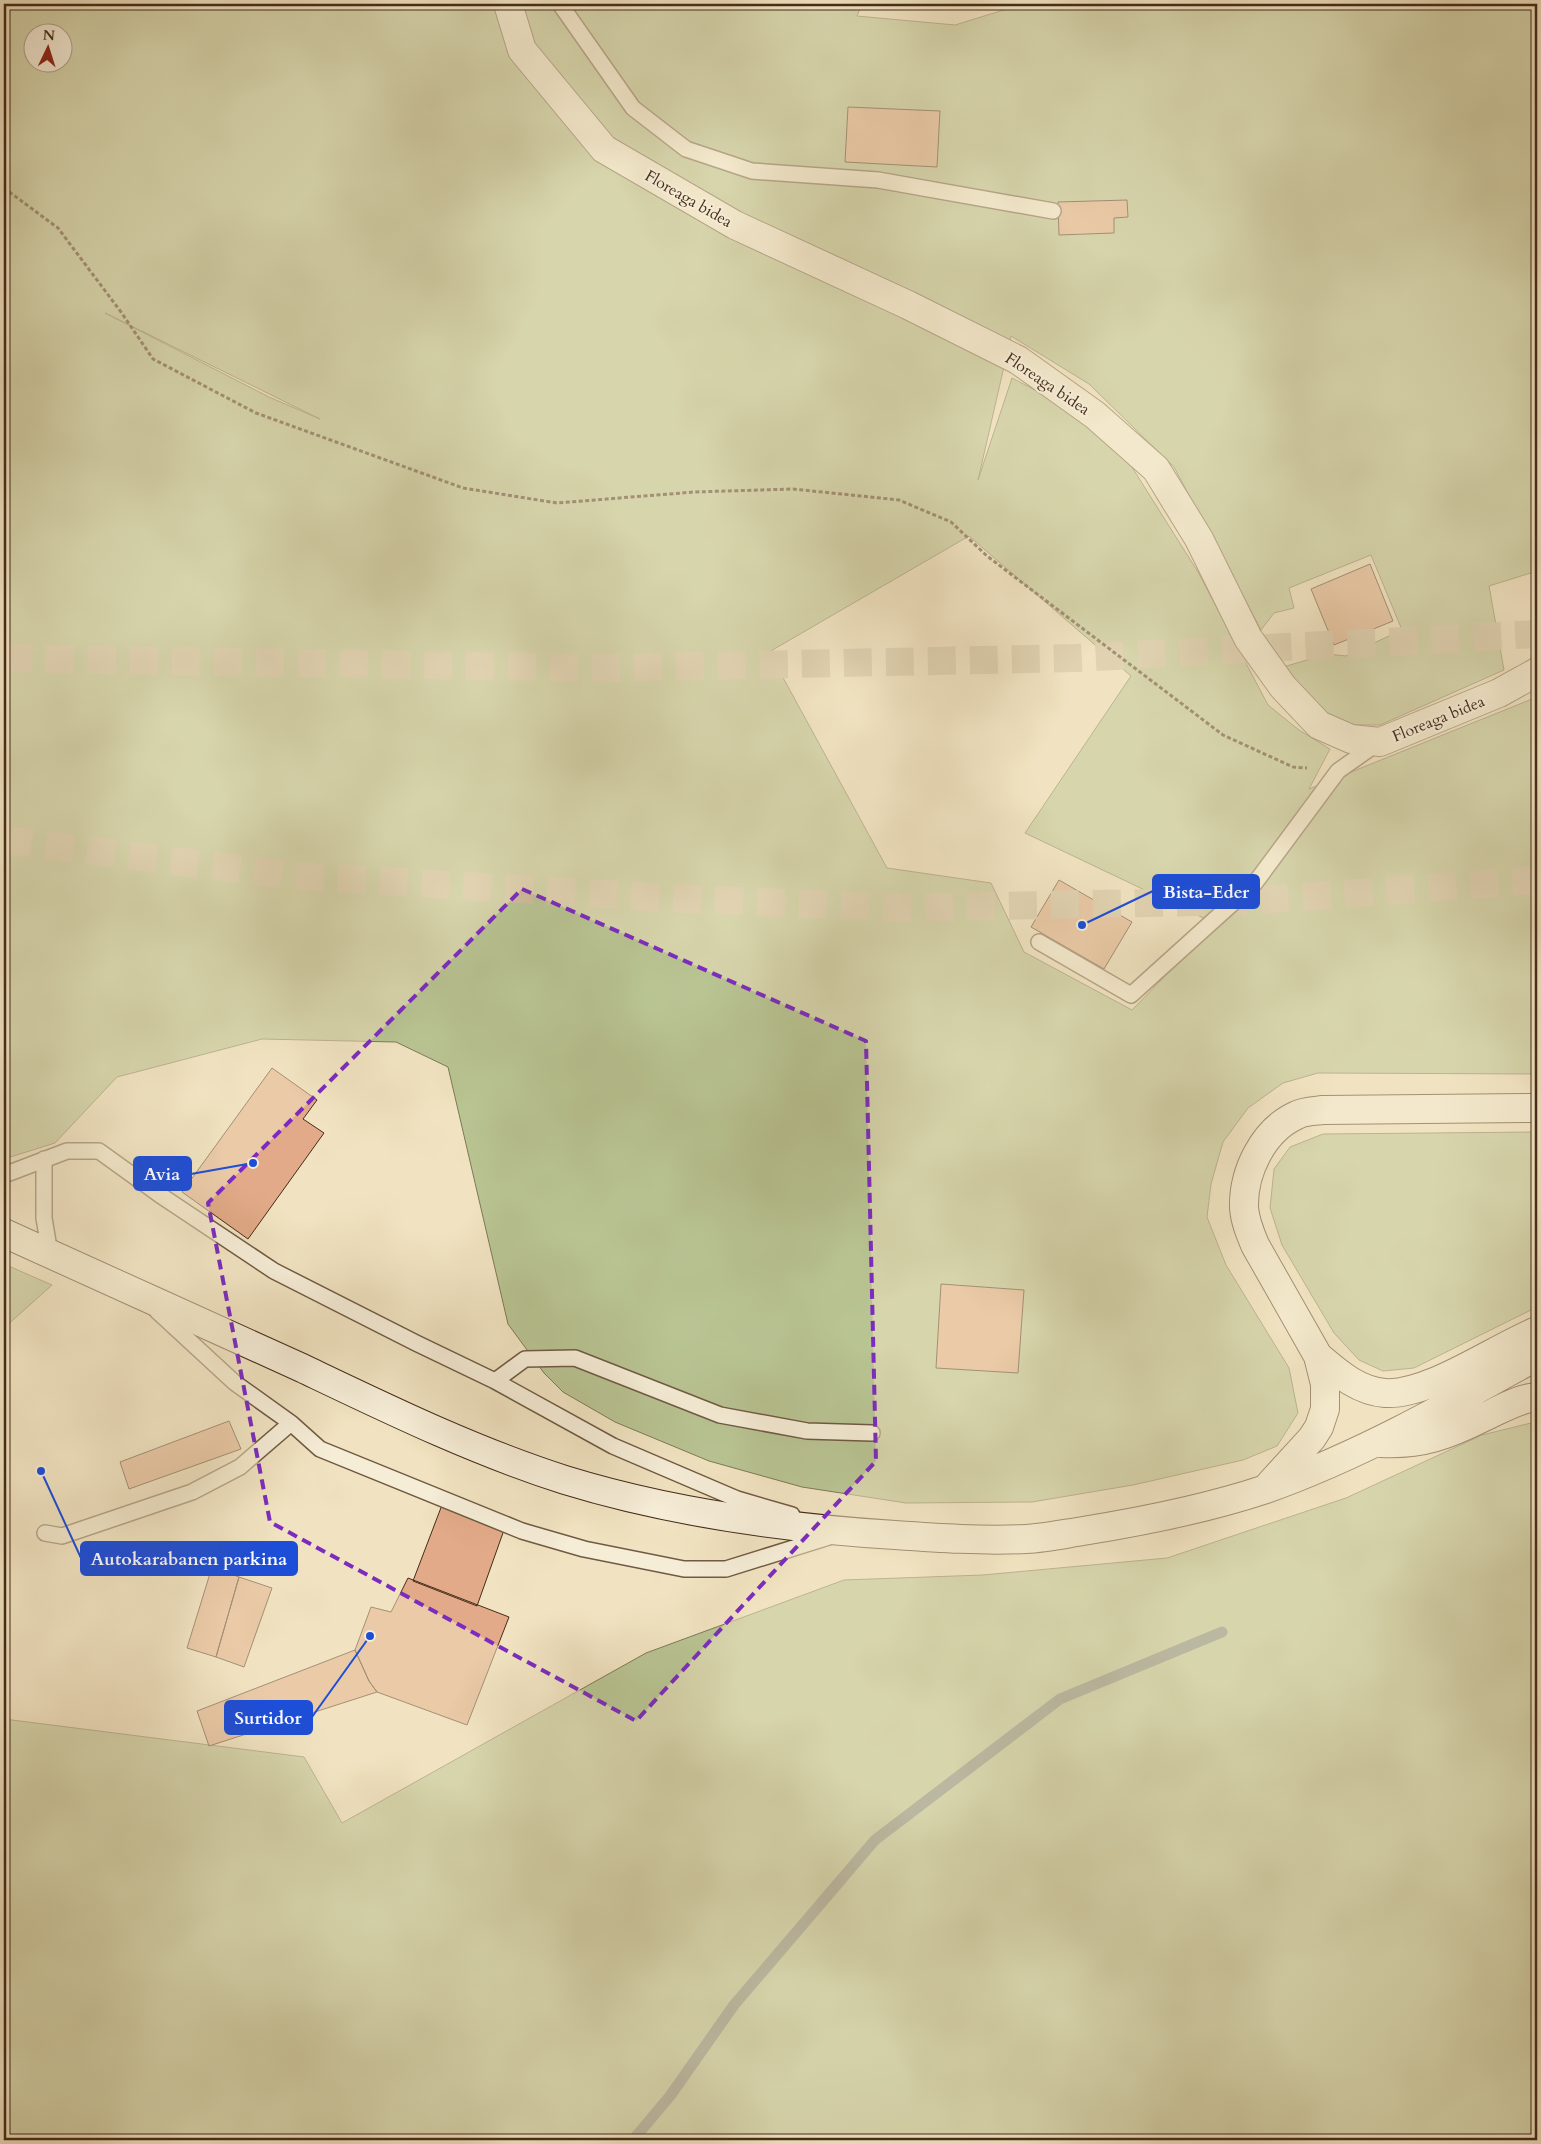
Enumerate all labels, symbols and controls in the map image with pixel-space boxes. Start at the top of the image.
north arrow [22,22,72,72]
text: N [42,26,56,45]
street label: Floreaga bidea [641,165,736,233]
street label: Floreaga bidea [1001,347,1094,420]
street label: Floreaga bidea [1389,690,1488,747]
callout: Bista-Eder [1153,875,1259,908]
text: Bista-Eder [1163,880,1250,905]
callout: Avia [134,1157,191,1190]
text: Avia [144,1162,180,1187]
callout: Autokarabanen parkina [81,1542,297,1575]
text: Autokarabanen parkina [91,1547,287,1572]
callout: Surtidor [225,1701,312,1734]
text: Surtidor [234,1706,302,1731]

